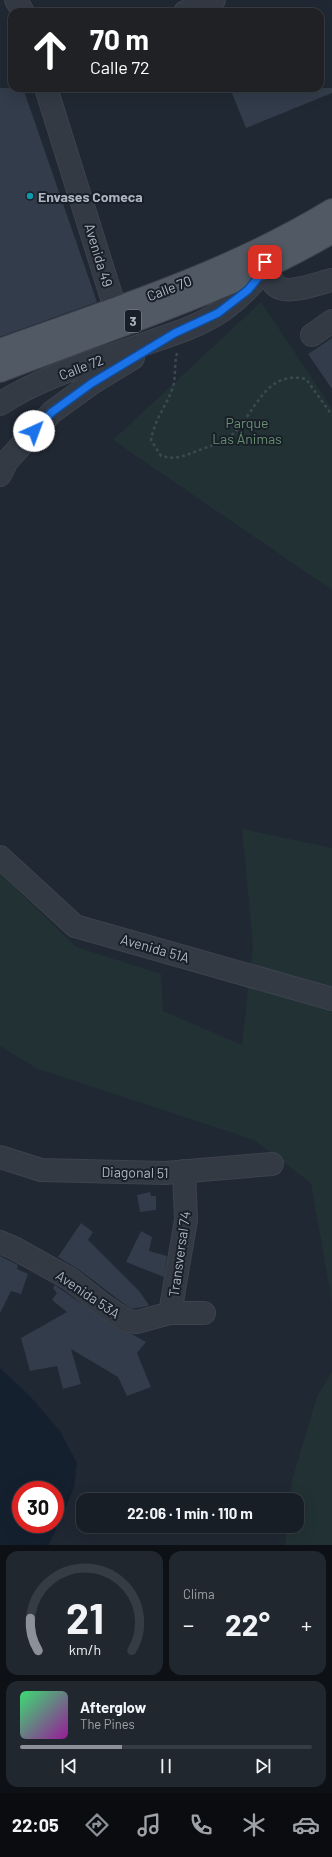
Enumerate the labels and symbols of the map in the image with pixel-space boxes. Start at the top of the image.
place label: Envases Comeca [38,188,143,205]
marker: Envases Comeca [25,191,35,201]
street label: Avenida 49 [81,221,117,289]
pin [248,245,282,279]
street label: Calle 70 [144,272,194,304]
road number: 3 [125,310,141,332]
street label: Calle 72 [56,351,106,383]
position arrow [13,410,55,452]
park label: Parque Las Ánimas [212,414,282,447]
street label: Avenida 51A [119,930,192,966]
street label: Diagonal 51 [101,1163,169,1181]
street label: Transversal 74 [165,1210,193,1298]
street label: Avenida 53A [53,1266,124,1322]
speed limit sign: 30 [12,1481,64,1533]

